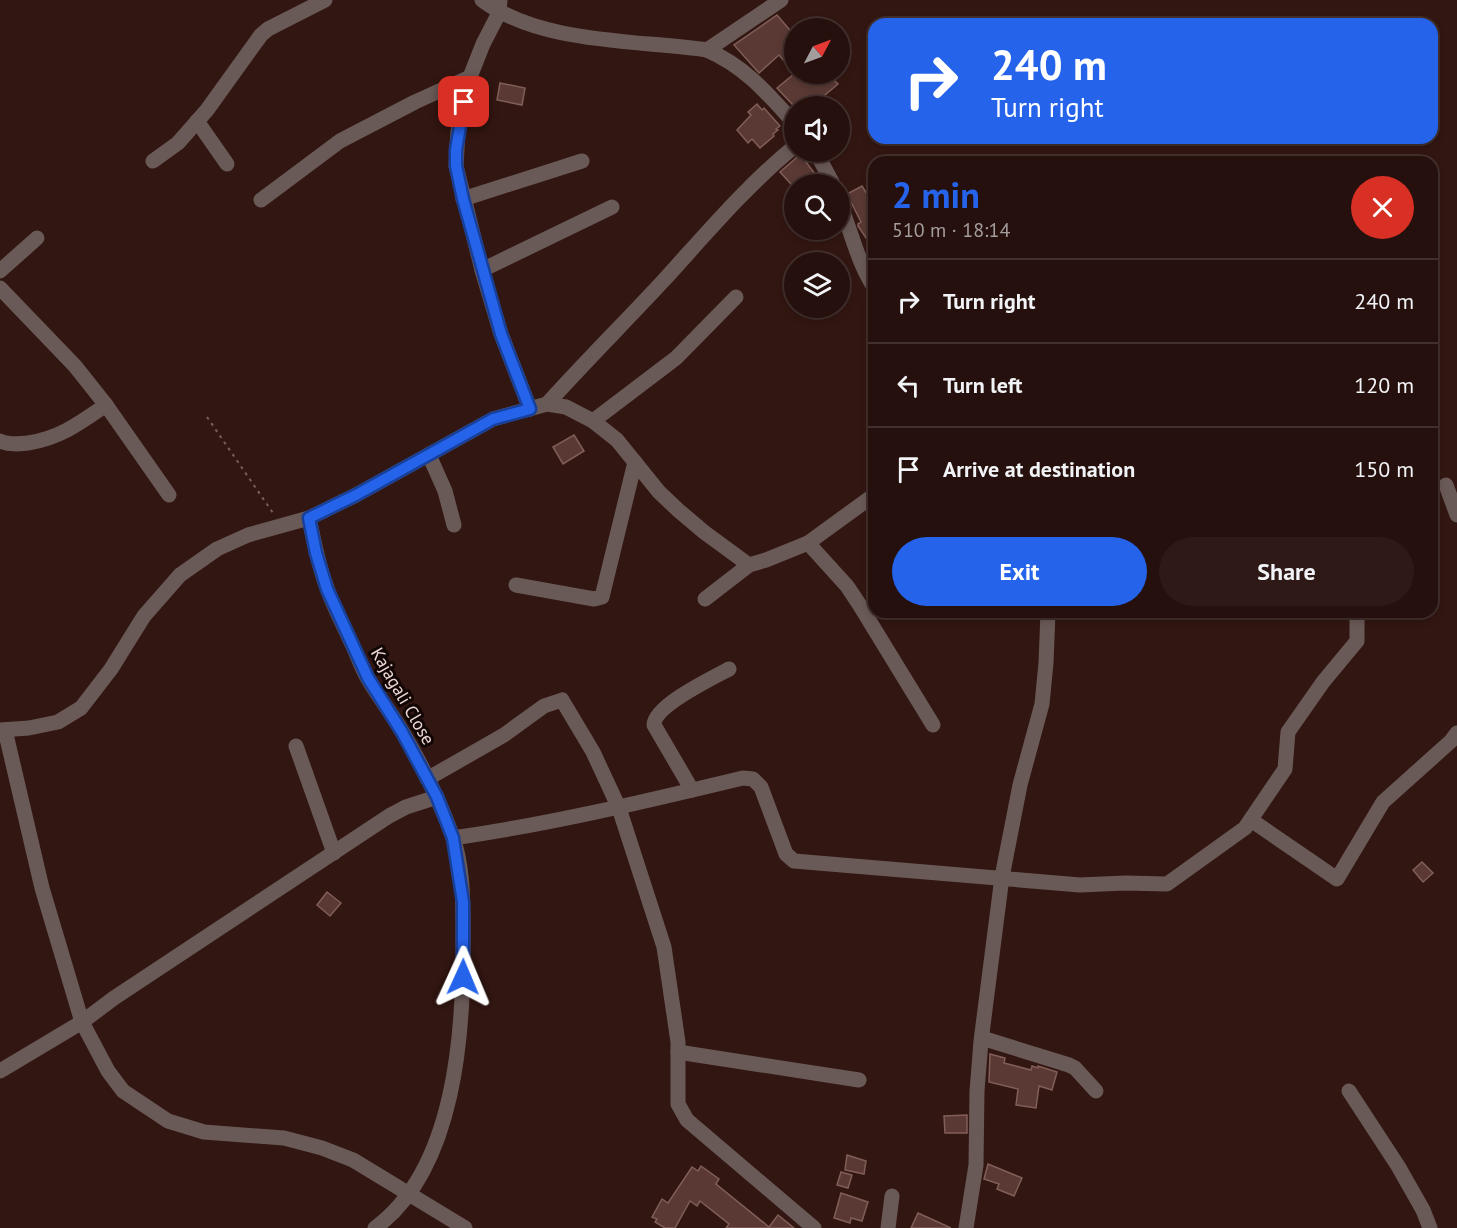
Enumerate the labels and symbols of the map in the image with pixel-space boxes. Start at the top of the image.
north arrow [784,18,850,84]
pin [438,76,489,127]
street label: Kajagali Close [366,643,440,749]
position arrow [431,945,495,1009]

